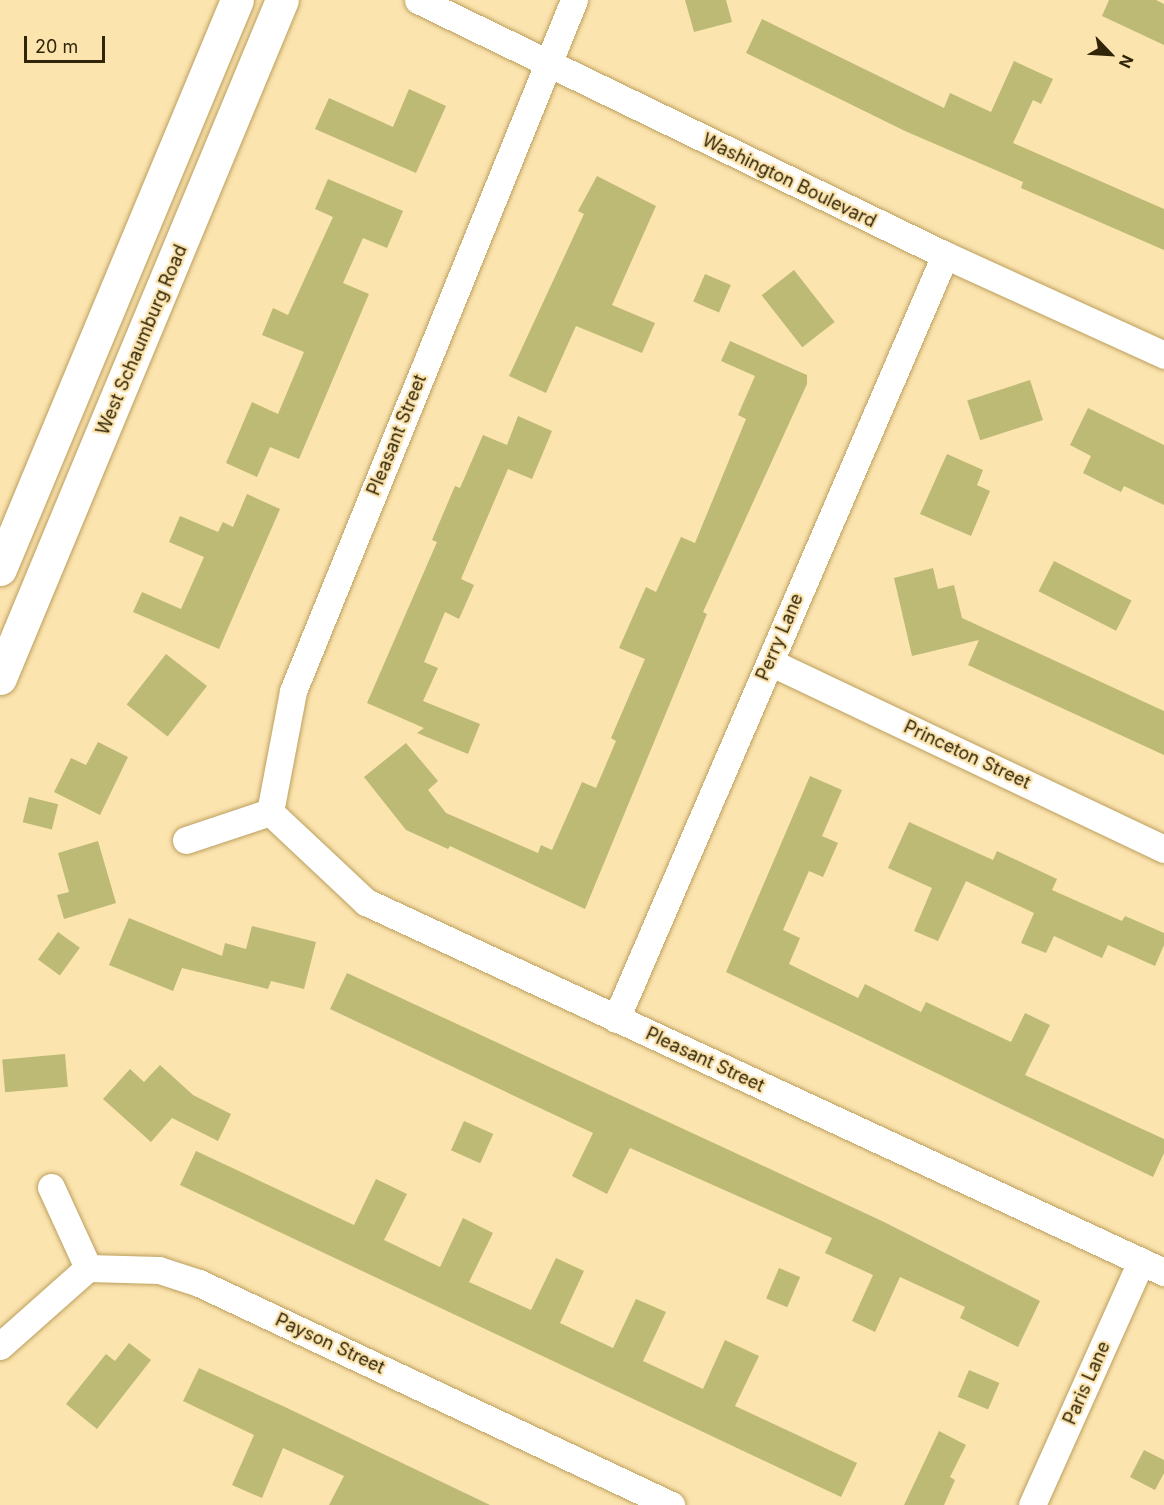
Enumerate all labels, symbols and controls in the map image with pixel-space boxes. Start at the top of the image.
scale bar [27,24,108,62]
north arrow [1080,24,1140,84]
text: 20 m [35,36,78,57]
text: N [1115,52,1138,71]
street label: Washington Boulevard [699,130,879,232]
street label: West Schaumburg Road [92,242,192,438]
street label: Pleasant Street [363,371,431,499]
street label: Perry Lane [752,590,808,684]
street label: Princeton Street [900,716,1034,794]
street label: Pleasant Street [642,1023,768,1097]
street label: Payson Street [272,1309,388,1379]
street label: Paris Lane [1059,1338,1115,1428]

